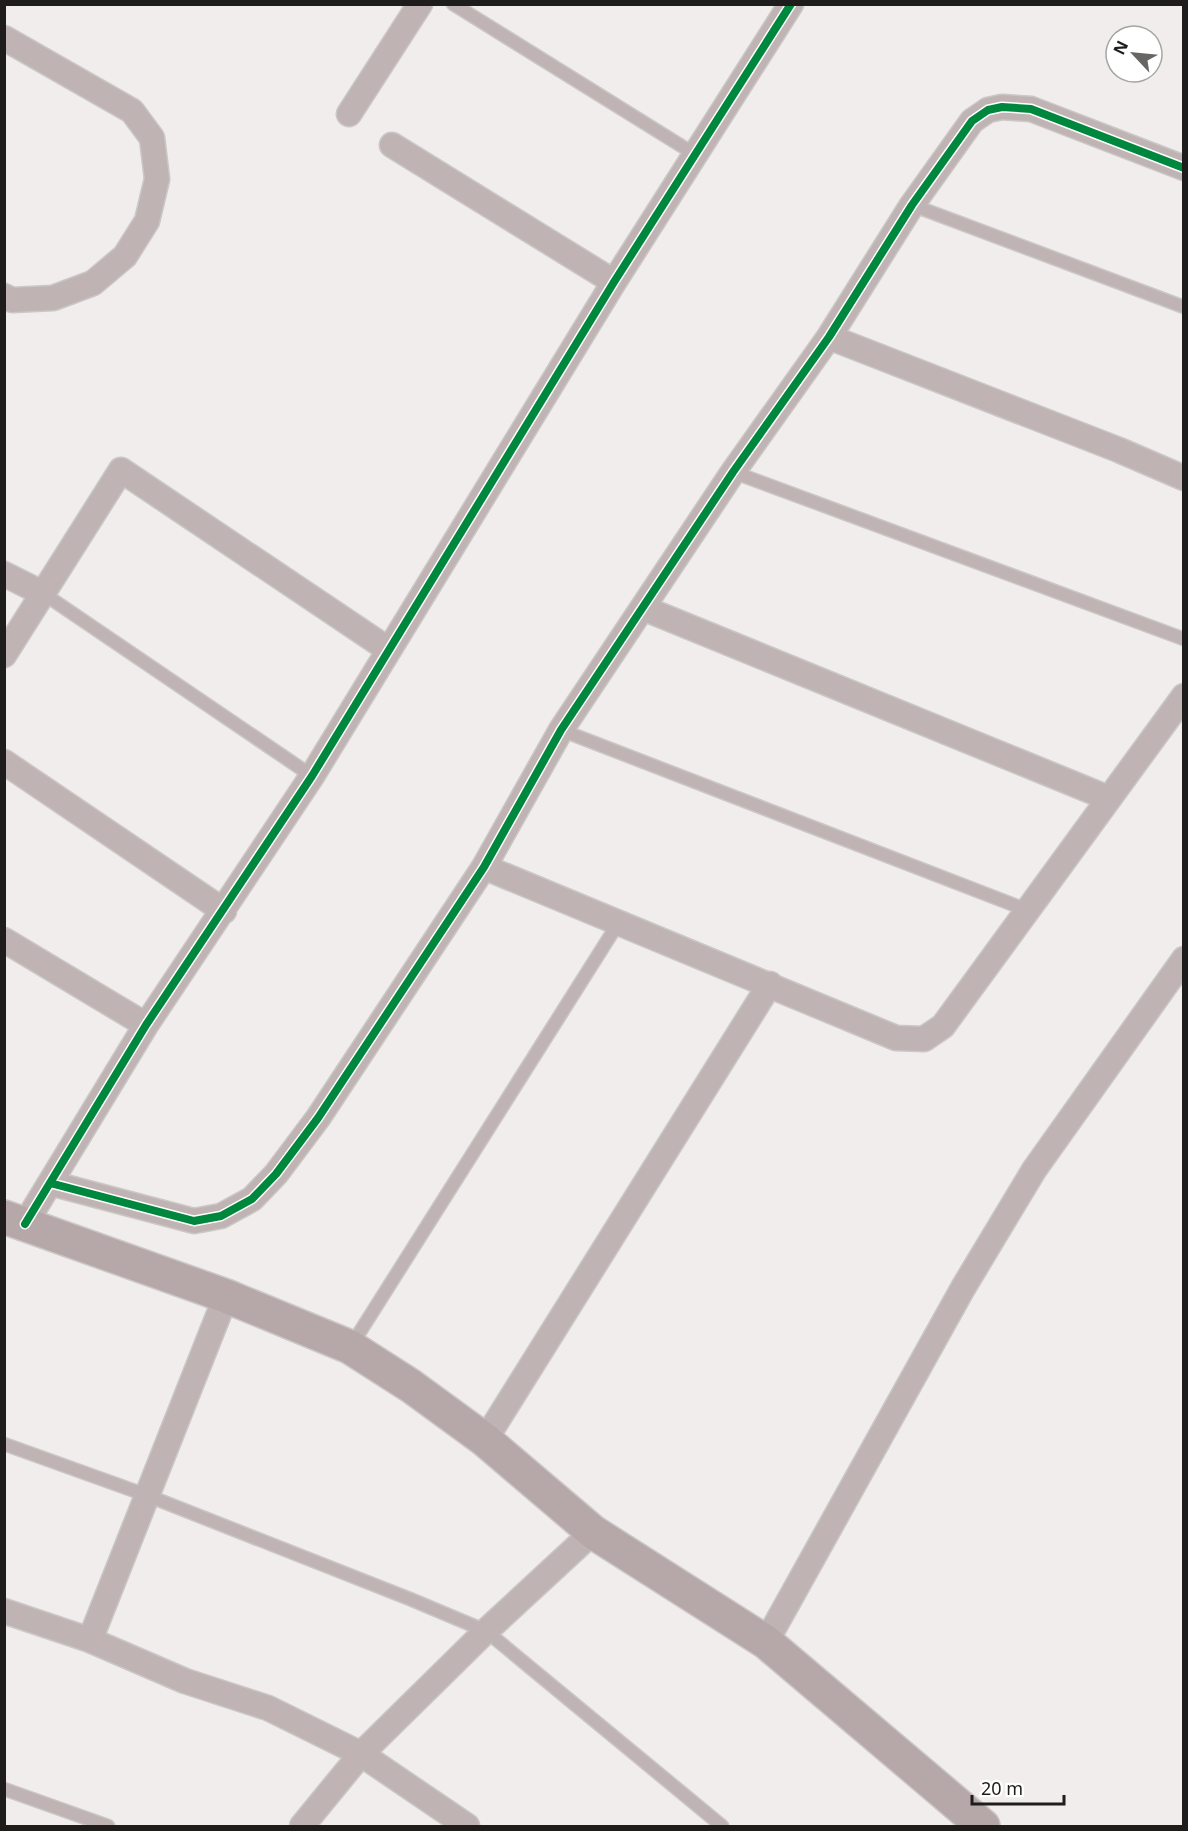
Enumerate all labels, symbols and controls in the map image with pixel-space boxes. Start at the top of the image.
north arrow [1104,24,1164,84]
text: N [1108,37,1133,58]
scale bar [972,1768,1064,1806]
text: 20 m [981,1776,1023,1800]

